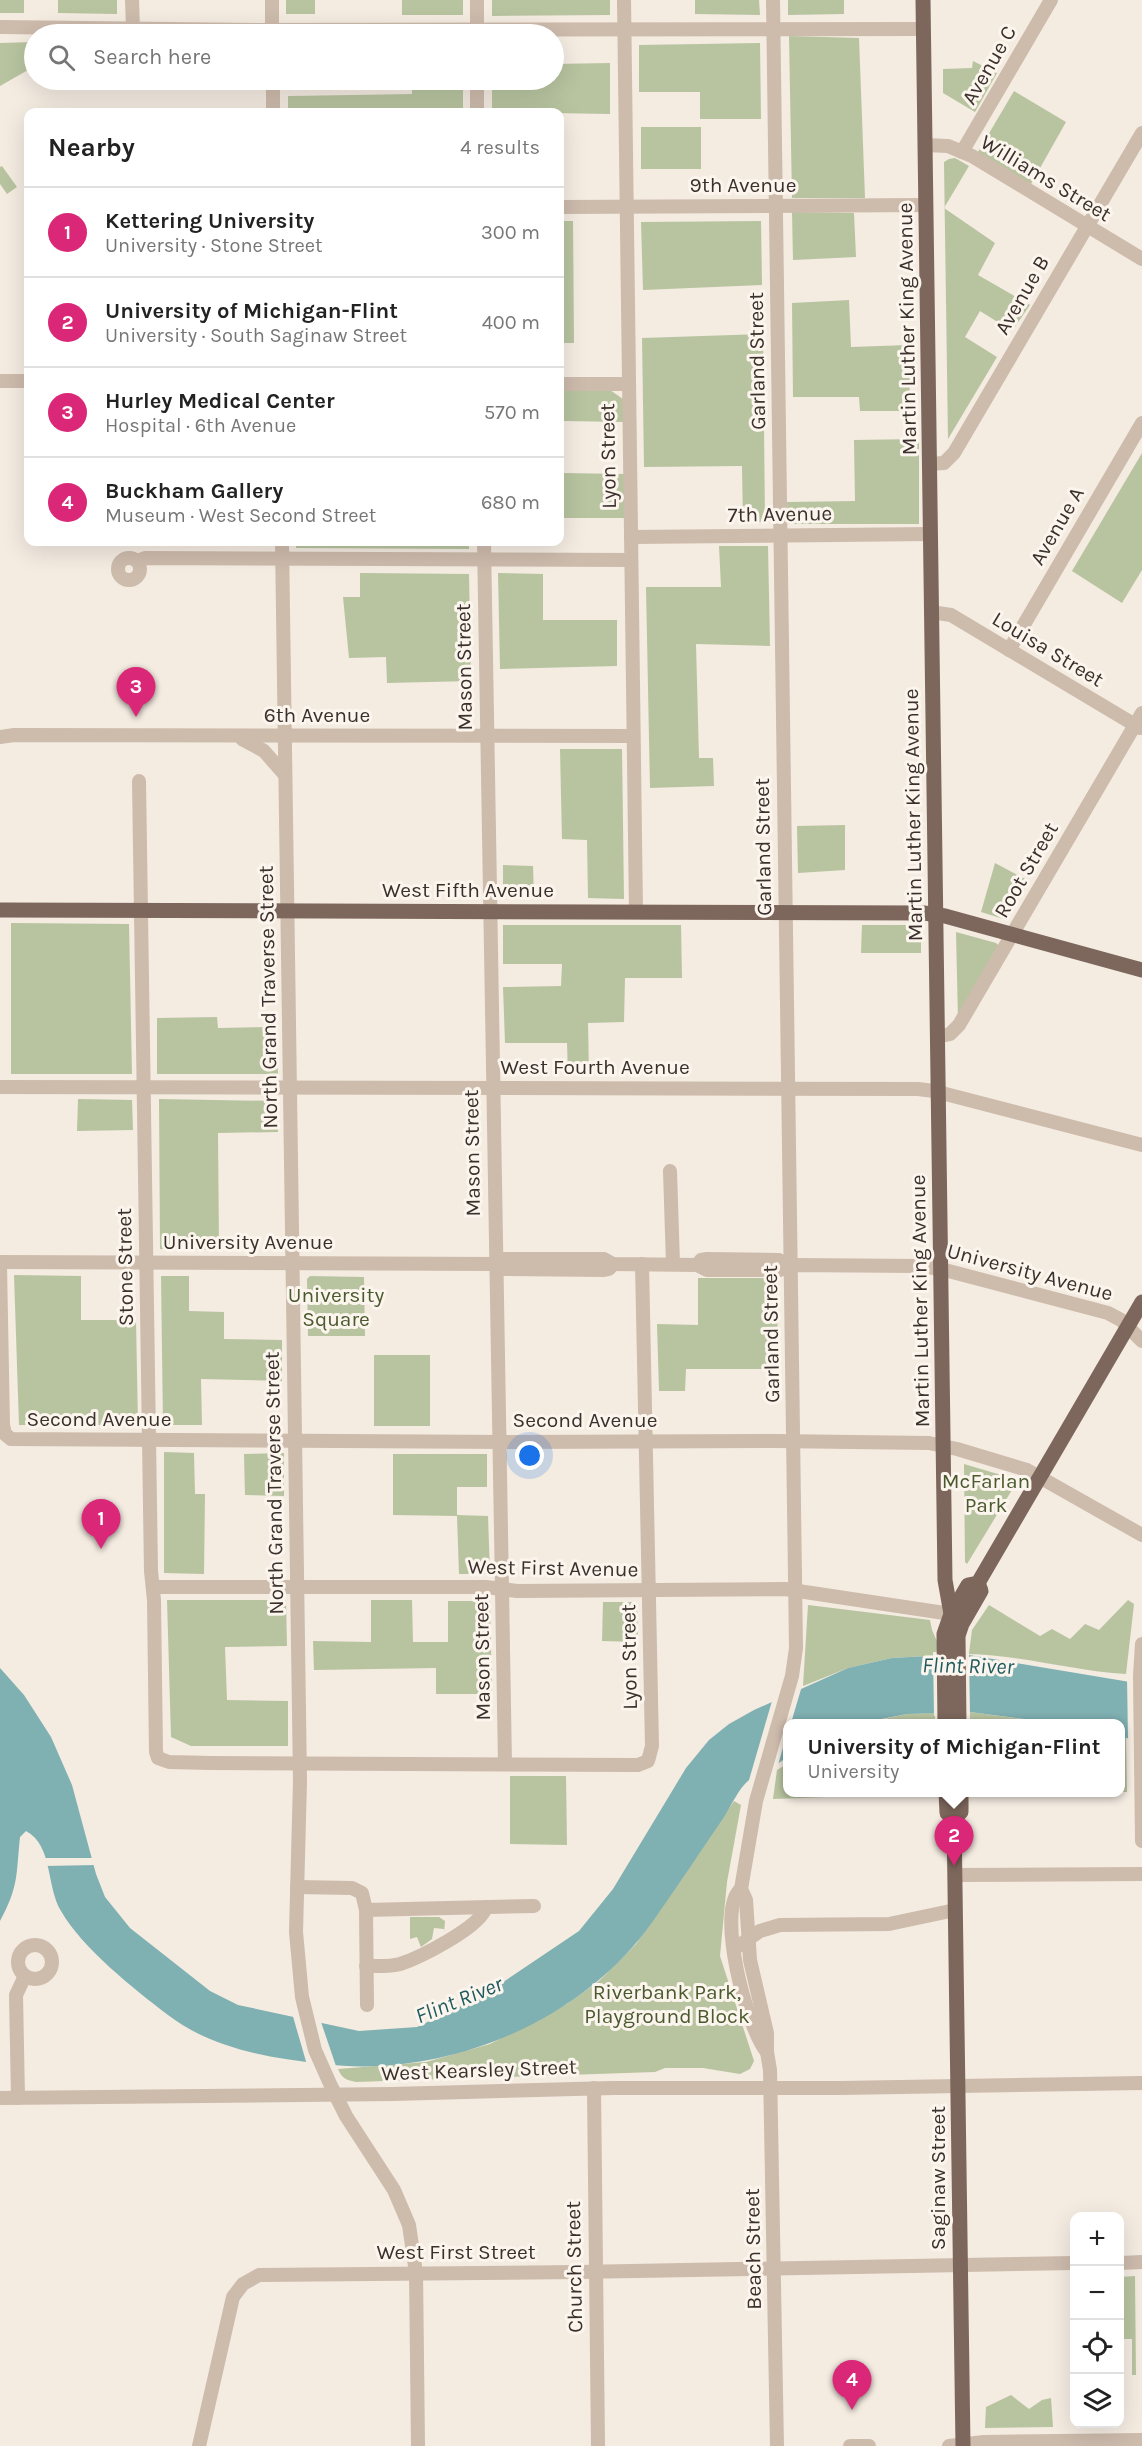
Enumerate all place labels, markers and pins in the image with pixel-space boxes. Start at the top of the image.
pin: 3 [116,668,156,717]
pin: 1 [82,1500,120,1549]
pin: 2 [934,1816,974,1866]
pin: 4 [832,2360,872,2410]

